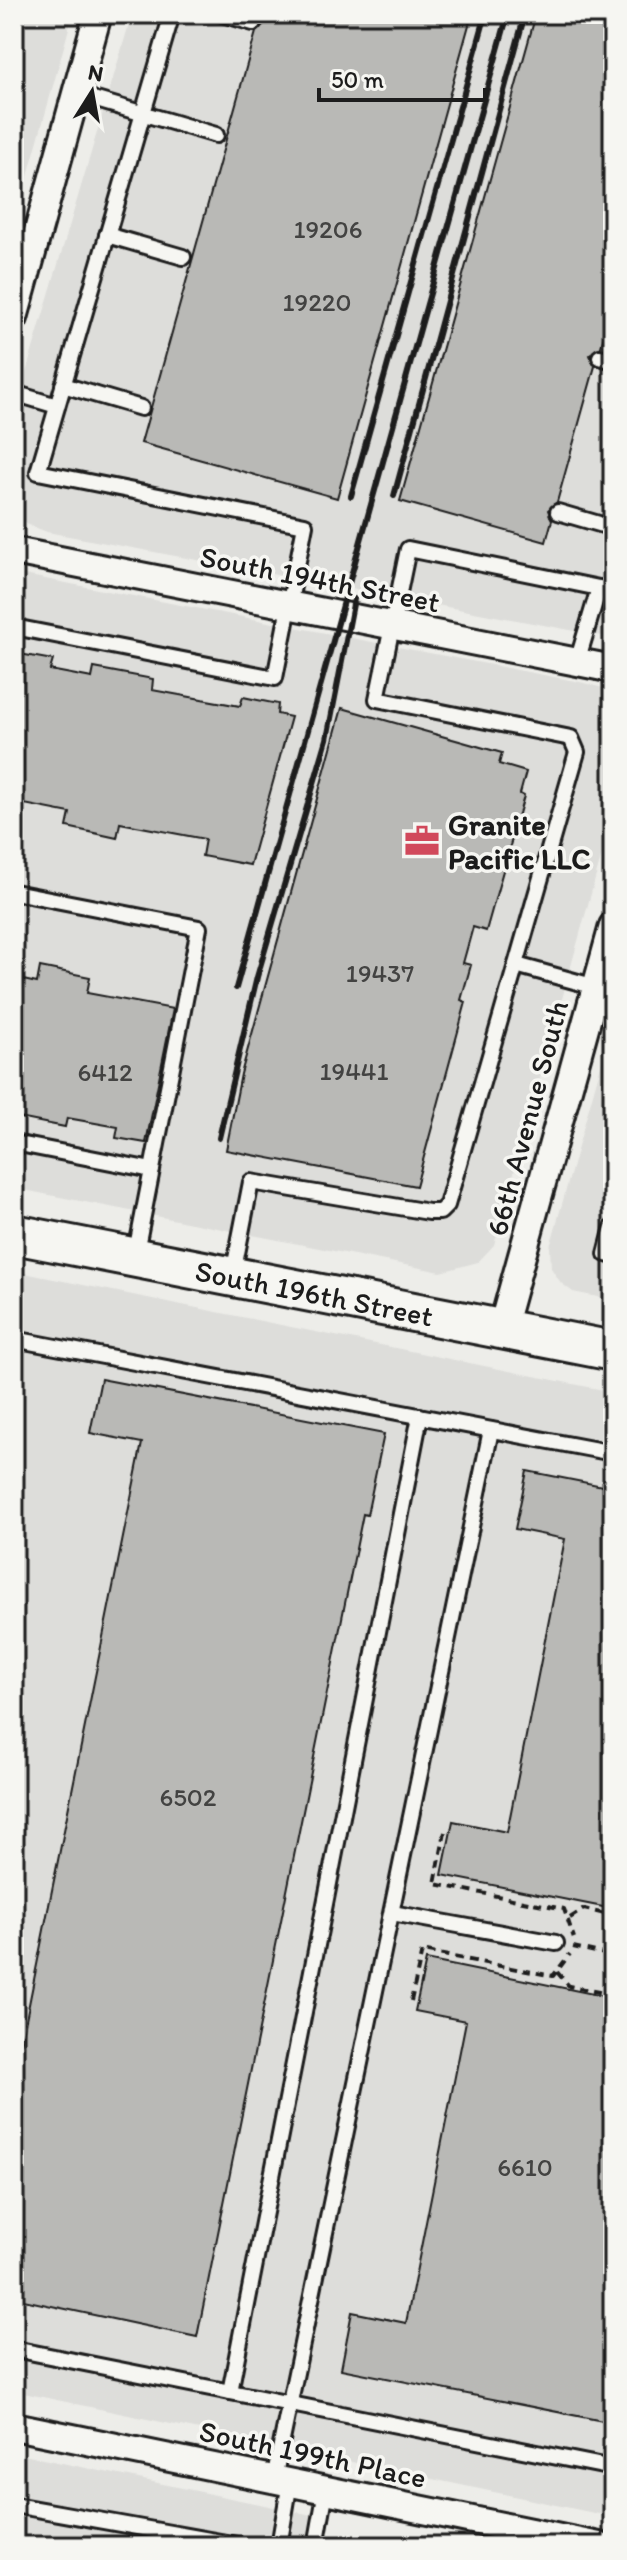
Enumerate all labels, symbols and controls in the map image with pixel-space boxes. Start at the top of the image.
north arrow [52,52,132,132]
scale bar [319,52,485,102]
text: N [86,58,106,88]
text: 50 m [331,65,384,94]
house number: 19206 [293,213,363,245]
house number: 19220 [282,286,352,318]
street label: South 194th Street [197,538,443,620]
place label: Granite Pacific LLC [448,806,591,877]
office icon: Granite Pacific LLC [403,822,441,860]
house number: 19437 [346,957,414,989]
street label: 66th Avenue South [478,996,576,1240]
house number: 19441 [320,1055,388,1087]
house number: 6412 [77,1056,133,1088]
street label: South 196th Street [192,1251,436,1334]
house number: 6502 [159,1781,217,1813]
house number: 6610 [497,2151,553,2183]
street label: South 199th Place [196,2412,430,2496]

